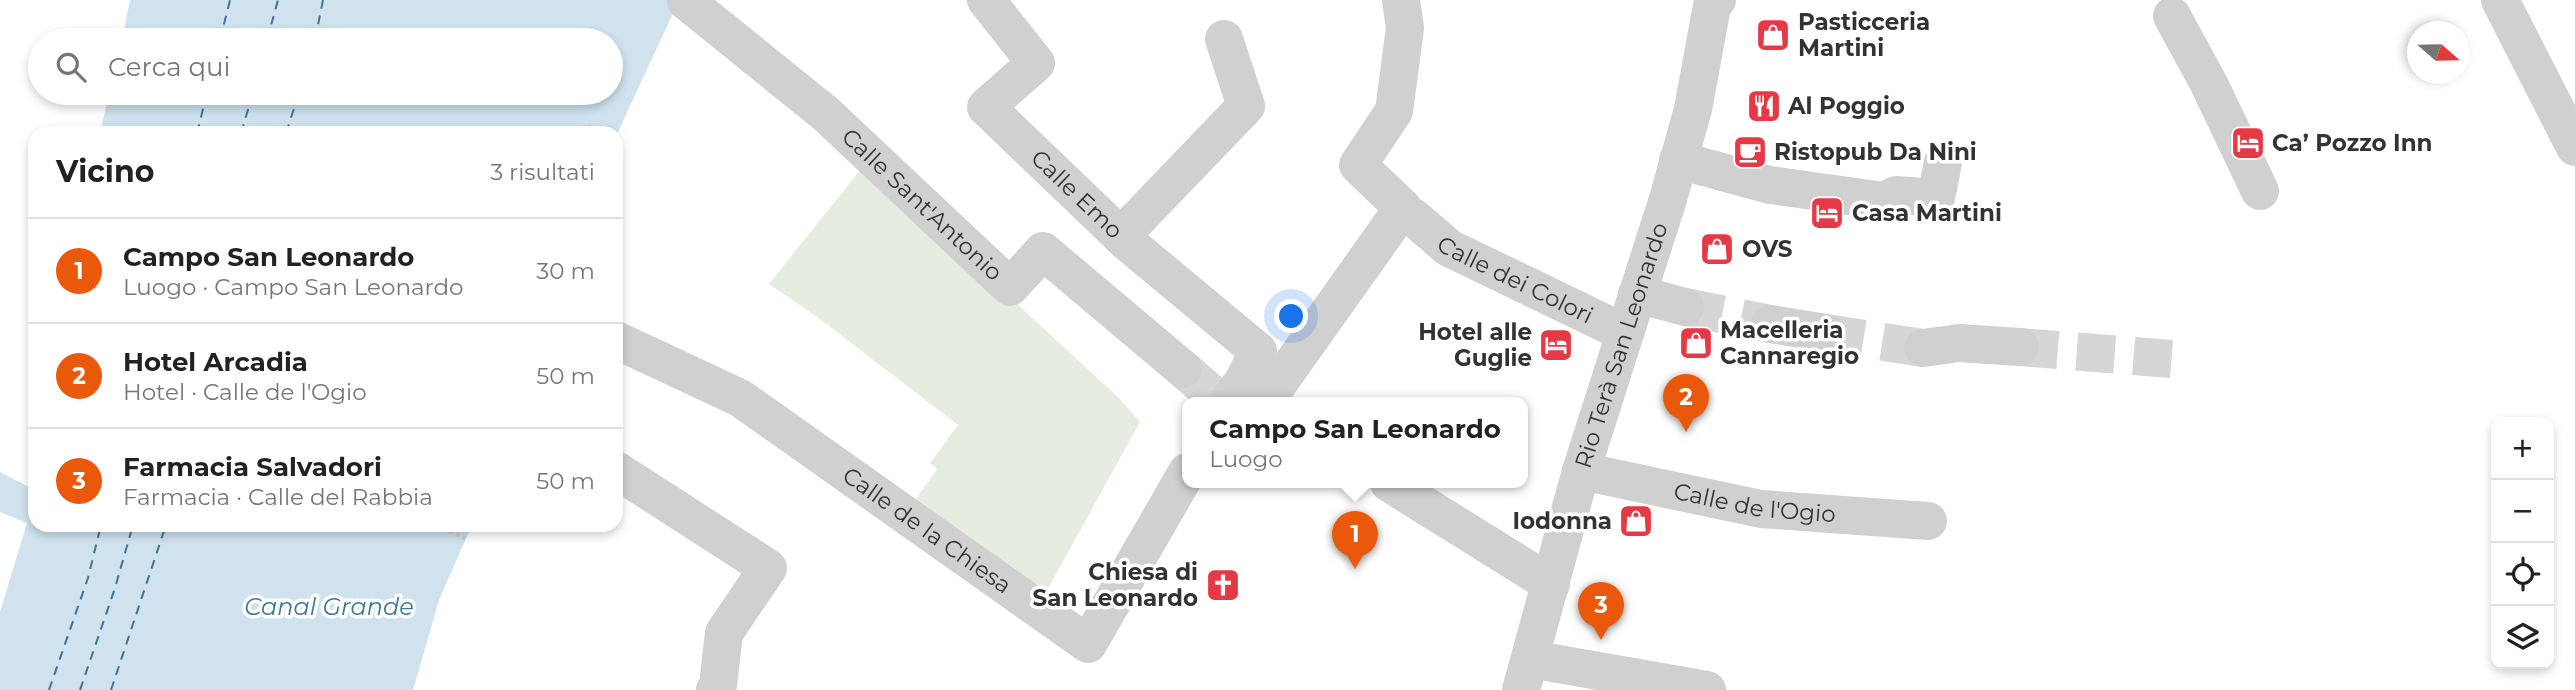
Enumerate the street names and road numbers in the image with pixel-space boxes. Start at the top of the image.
street label: Calle Sant'Antonio [836,122,1008,287]
street label: Calle Emo [1025,144,1129,244]
street label: Rio Terà San Leonardo [1569,219,1674,472]
street label: Calle dei Colori [1431,230,1598,329]
street label: Calle de la Chiesa [837,461,1017,599]
street label: Calle de l'Ogio [1671,477,1837,528]

